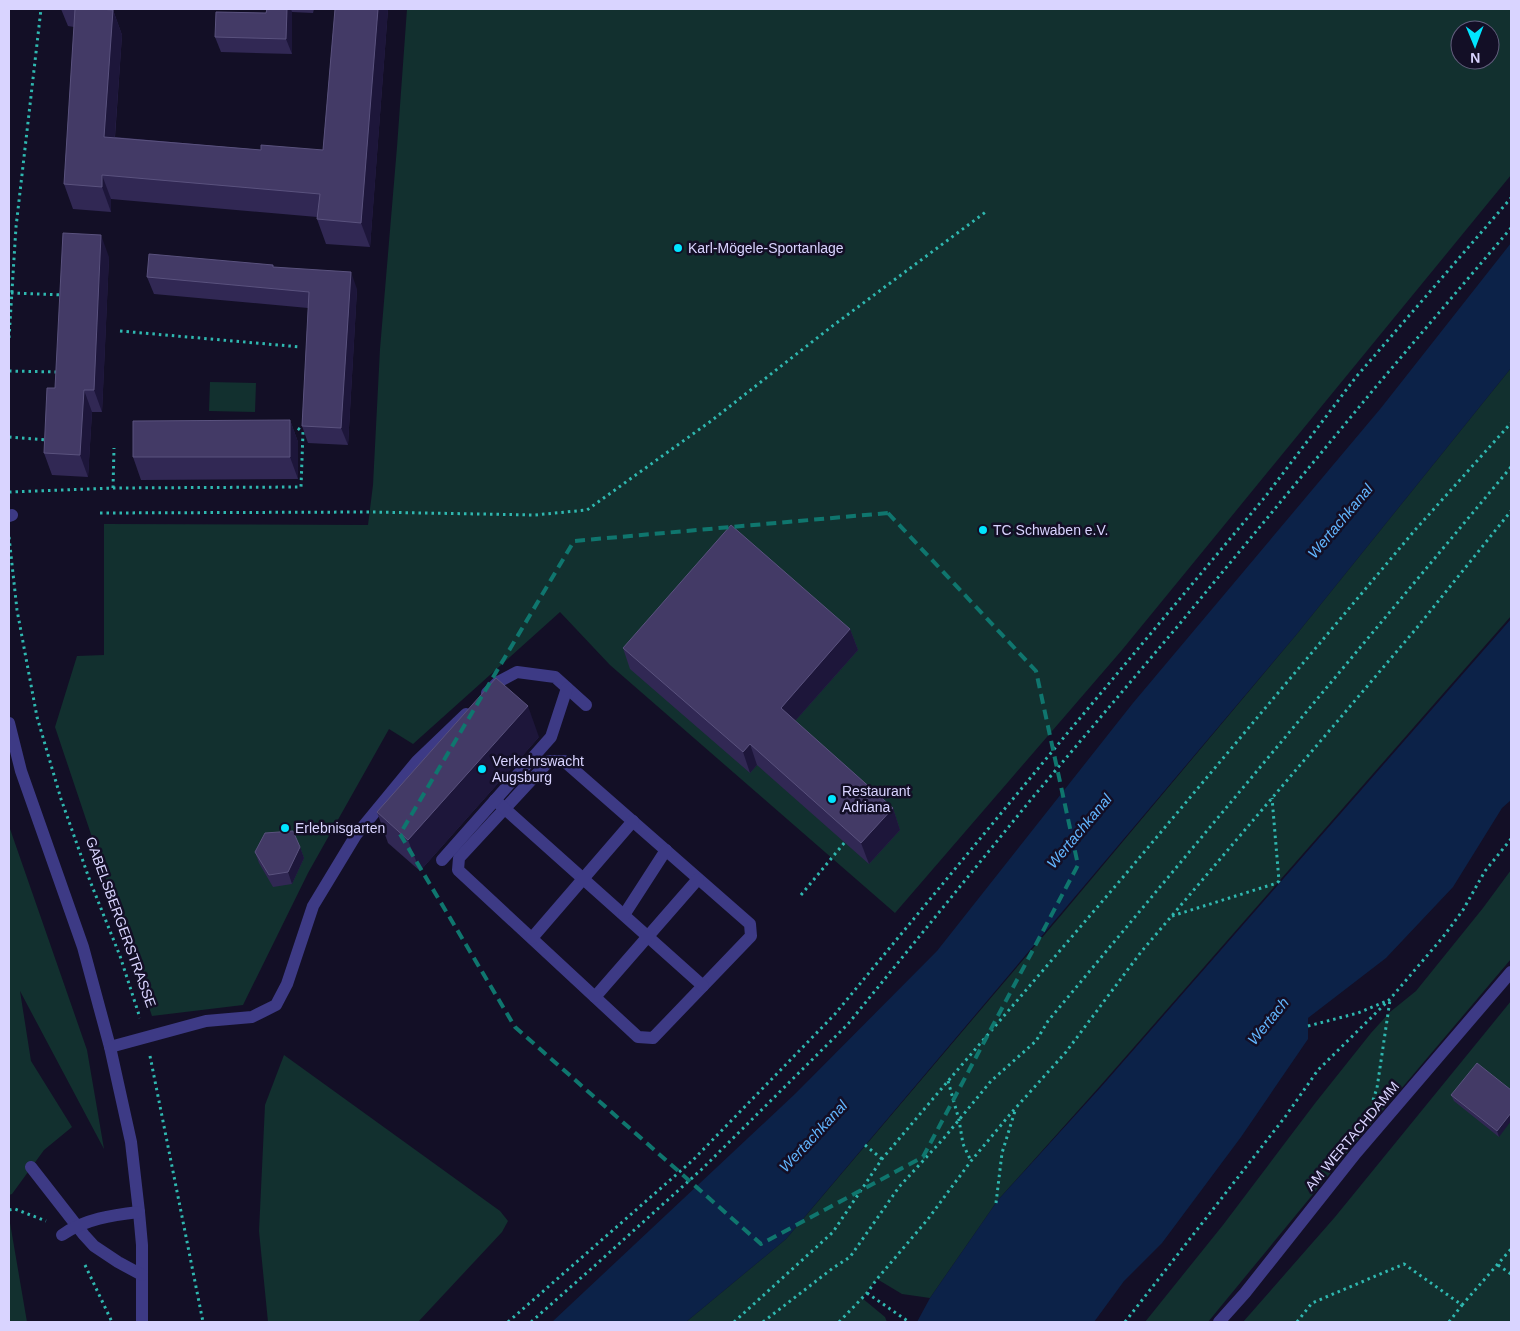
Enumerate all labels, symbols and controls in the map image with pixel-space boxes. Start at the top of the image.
north arrow [1450,20,1500,70]
text: N [1470,50,1480,66]
place label: Karl-Mögele-Sportanlage [688,240,844,256]
marker: Karl-Mögele-Sportanlage [672,242,684,254]
water label: Wertachkanal [1304,480,1376,561]
place label: TC Schwaben e.V. [993,522,1108,538]
marker: TC Schwaben e.V. [977,524,989,536]
place label: Verkehrswacht Augsburg [492,753,584,785]
marker: Verkehrswacht Augsburg [476,763,488,775]
place label: Restaurant Adriana [842,783,911,815]
water label: Wertachkanal [1043,790,1115,871]
marker: Restaurant Adriana [826,793,838,805]
place label: Erlebnisgarten [295,820,385,836]
marker: Erlebnisgarten [279,822,291,834]
street label: GABELSBERGERSTRASSE [83,834,159,1010]
water label: Wertach [1244,994,1292,1048]
street label: AM WERTACHDAMM [1302,1078,1402,1194]
water label: Wertachkanal [776,1096,851,1175]

